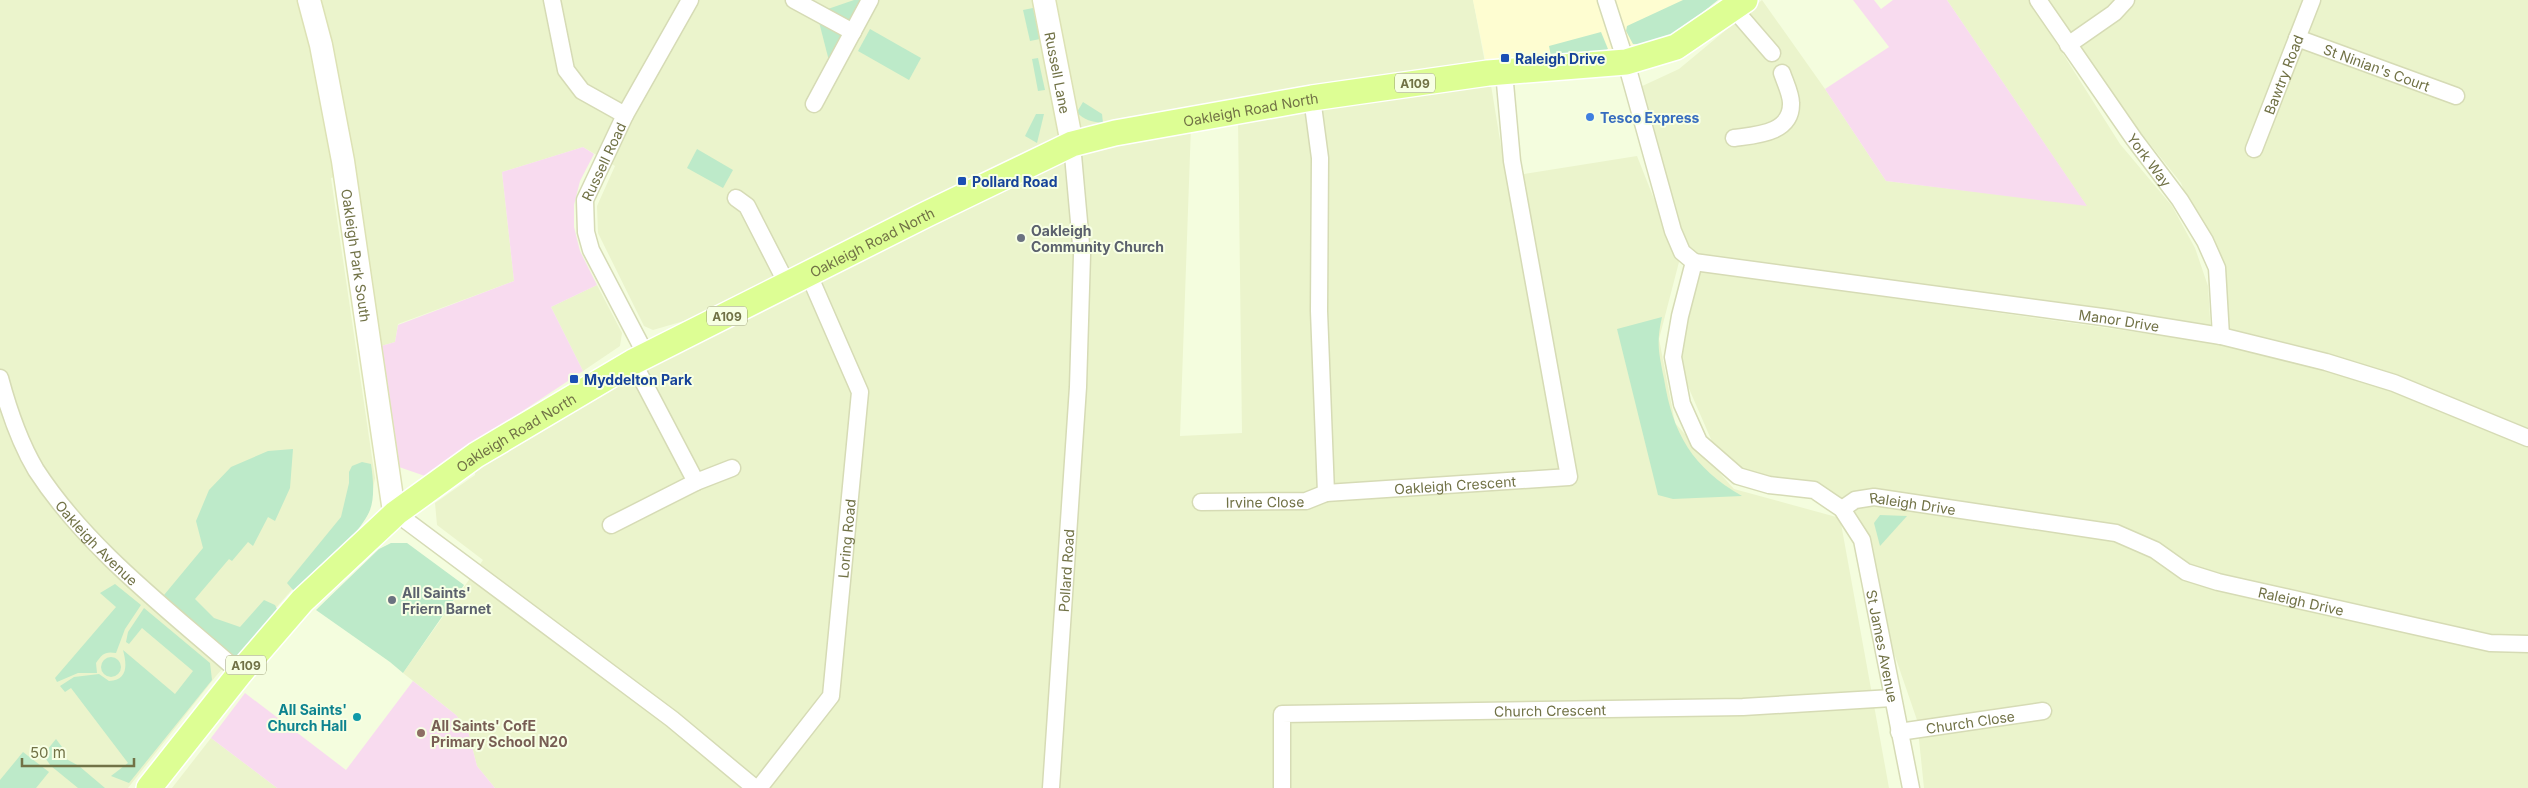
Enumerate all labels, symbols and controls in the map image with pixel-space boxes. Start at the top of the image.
street label: Russell Lane [1042,30,1074,115]
street label: Bawtry Road [2260,32,2306,117]
street label: St Ninian's Court [2321,40,2433,94]
place label: Raleigh Drive [1515,50,1605,67]
marker: Raleigh Drive [1499,52,1511,64]
road number: A109 [1395,74,1435,92]
street label: Oakleigh Road North [1182,89,1319,129]
place label: Tesco Express [1600,109,1700,126]
marker: Tesco Express [1584,111,1596,123]
street label: Russell Road [577,119,629,203]
street label: York Way [2124,130,2175,190]
place label: Pollard Road [972,173,1057,190]
marker: Pollard Road [956,175,968,187]
street label: Oakleigh Park South [339,188,375,323]
street label: Oakleigh Road North [807,203,937,280]
place label: Oakleigh Community Church [1031,222,1164,255]
marker: Oakleigh Community Church [1015,232,1027,244]
street label: Manor Drive [2078,305,2161,334]
road number: A109 [707,306,747,326]
place label: Myddelton Park [584,371,693,388]
marker: Myddelton Park [568,373,580,385]
street label: Oakleigh Road North [453,389,579,475]
street label: Oakleigh Crescent [1394,472,1517,497]
street label: Raleigh Drive [1868,488,1957,518]
street label: Irvine Close [1226,493,1304,510]
street label: Oakleigh Avenue [52,497,141,589]
street label: Loring Road [834,498,858,579]
street label: Pollard Road [1054,528,1077,613]
street label: Raleigh Drive [2257,583,2346,618]
place label: All Saints' Friern Barnet [402,584,491,617]
street label: St James Avenue [1864,588,1902,704]
marker: All Saints' Friern Barnet [386,594,398,606]
road number: A109 [226,656,266,674]
place label: All Saints' Church Hall [267,701,347,734]
street label: Church Crescent [1494,701,1606,719]
street label: Church Close [1925,707,2016,736]
marker: All Saints' Church Hall [351,711,363,723]
place label: All Saints' CofE Primary School N20 [431,717,568,750]
marker: All Saints' CofE Primary School N20 [415,727,427,739]
scale bar [22,736,135,768]
text: 50 m [30,743,66,762]

